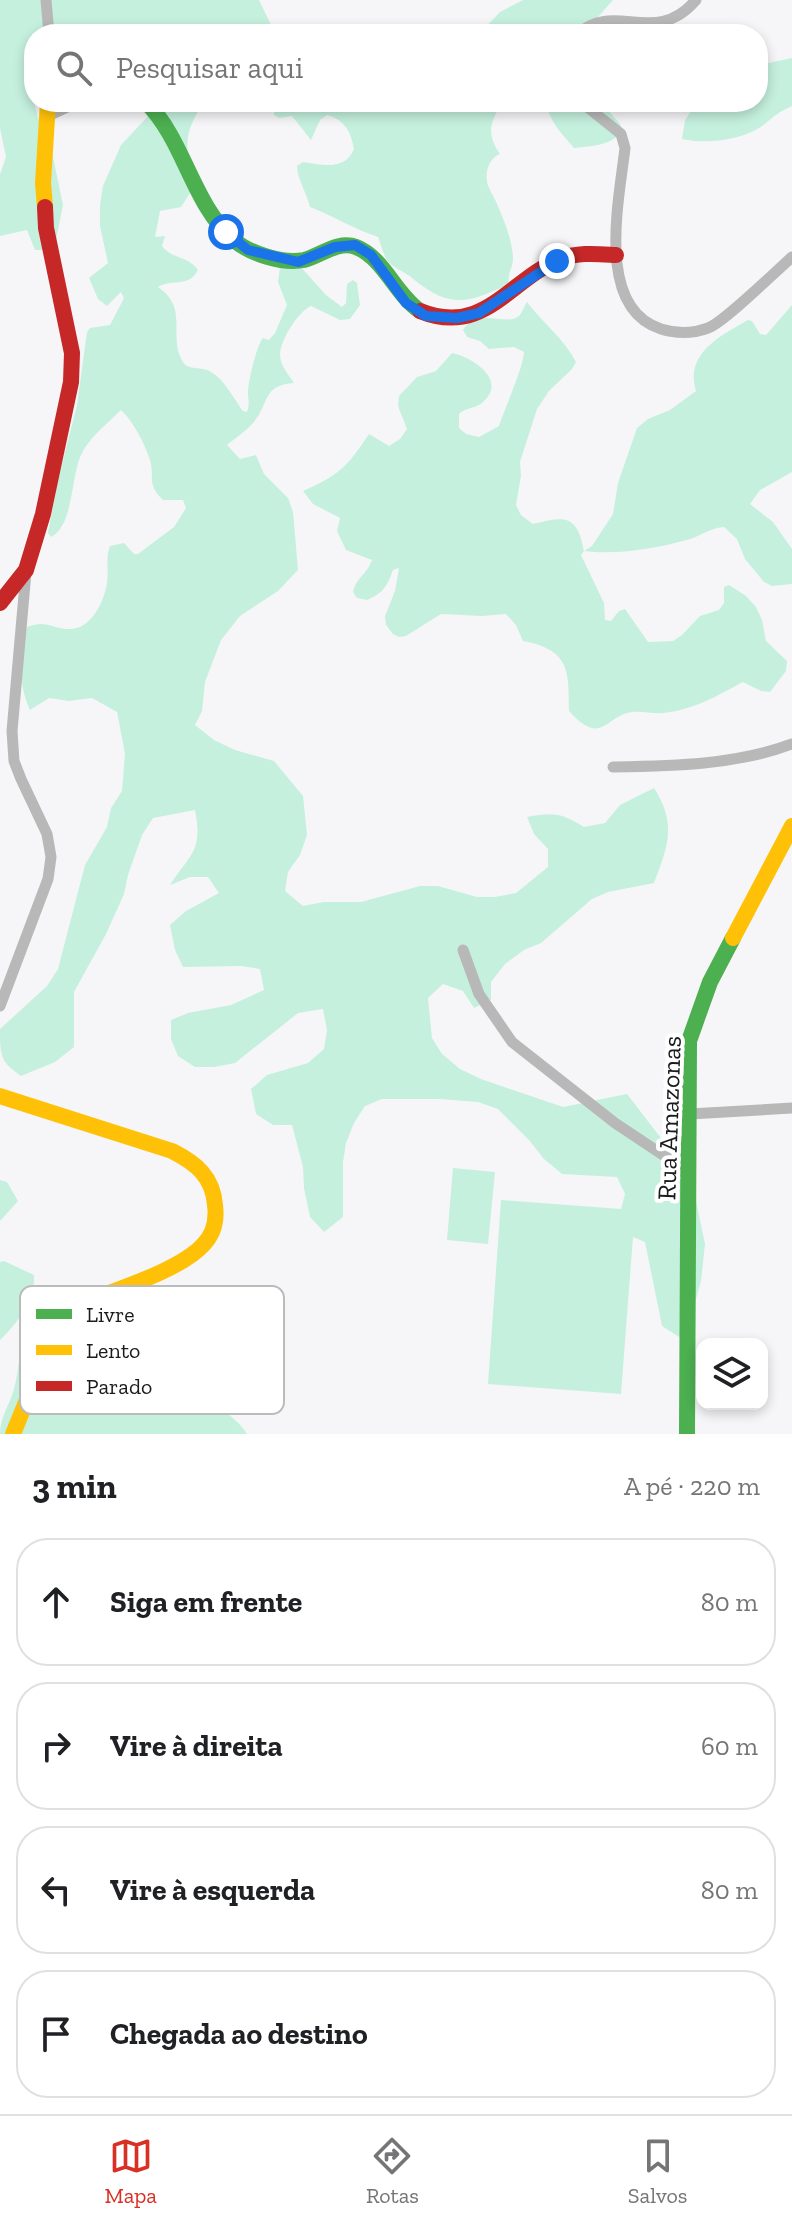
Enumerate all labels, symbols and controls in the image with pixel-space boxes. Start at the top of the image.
search box [24,24,768,112]
icon: search [52,46,96,90]
text: Pesquisar aqui [116,50,303,86]
route start [208,214,244,250]
route end [539,243,575,279]
street label: Rua Amazonas [650,1035,688,1201]
legend [20,1286,284,1414]
text: Livre [86,1301,135,1328]
text: Lento [86,1337,140,1364]
map controls [696,1338,768,1410]
button: layers [696,1338,768,1410]
text: Parado [86,1373,152,1400]
text: 3 min [32,1466,117,1507]
text: A pé · 220 m [624,1470,760,1502]
icon: ahead [34,1580,78,1624]
text: Siga em frente [110,1584,302,1620]
text: 80 m [701,1586,758,1618]
icon: right [34,1724,78,1768]
text: Vire à direita [110,1728,283,1764]
text: 60 m [701,1730,758,1762]
icon: left [34,1868,78,1912]
text: Vire à esquerda [110,1872,315,1908]
text: 80 m [701,1874,758,1906]
icon: arrive [34,2012,78,2056]
text: Chegada ao destino [110,2016,368,2052]
tab: Mapa [104,2134,157,2209]
tab: Rotas [366,2134,419,2209]
tab: Salvos [628,2134,688,2209]

